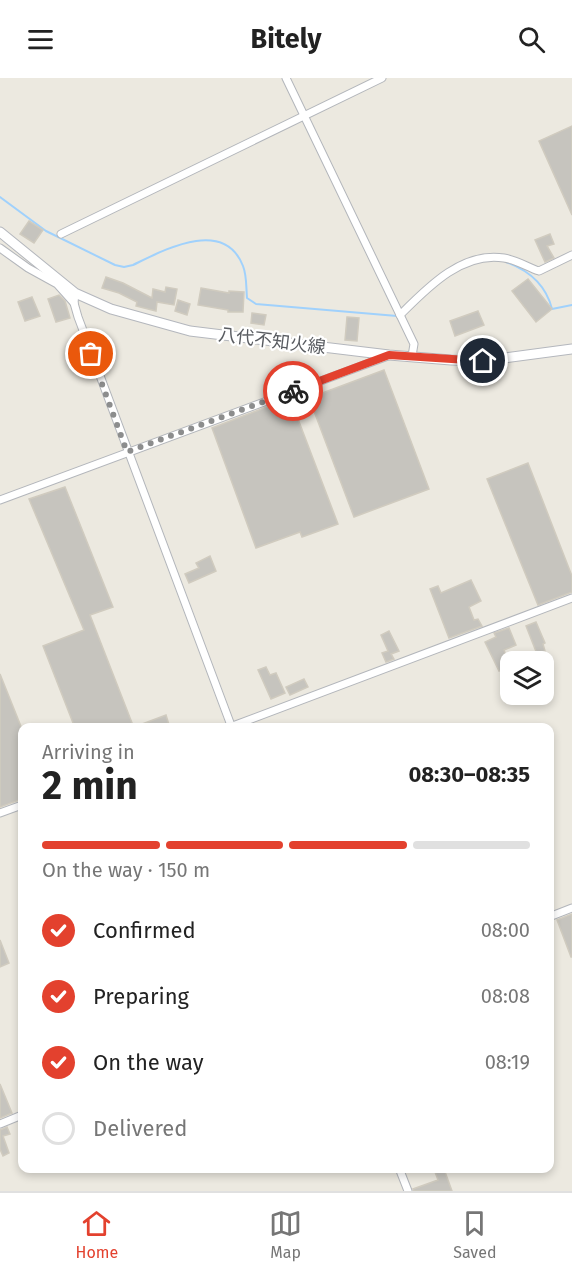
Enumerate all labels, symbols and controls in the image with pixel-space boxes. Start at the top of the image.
icon: menu [24,23,57,56]
text: Bitely [251,23,321,55]
icon: search [515,23,548,56]
street label: 八代不知火線 [217,324,327,358]
pin [65,328,116,379]
pin [457,335,508,386]
icon: bag [74,337,107,370]
icon: home [466,344,499,377]
courier [263,361,323,421]
icon: bike [277,375,310,408]
map controls [500,651,554,705]
button: layers [500,651,554,705]
text: Arriving in [42,740,135,764]
text: 08:30–08:35 [408,761,530,788]
text: 2 min [42,763,138,809]
text: On the way · 150 m [42,858,210,882]
icon: check [42,914,75,947]
text: Confirmed [93,917,196,944]
text: 08:00 [481,918,530,942]
icon: check [42,980,75,1013]
text: Preparing [93,983,189,1010]
text: 08:08 [481,984,530,1008]
icon: check [42,1046,75,1079]
text: On the way [93,1049,204,1076]
text: 08:19 [485,1050,530,1074]
text: Delivered [93,1115,188,1142]
tab: Home [76,1207,118,1262]
tab: Map [269,1207,302,1262]
tab: Saved [453,1207,496,1262]

